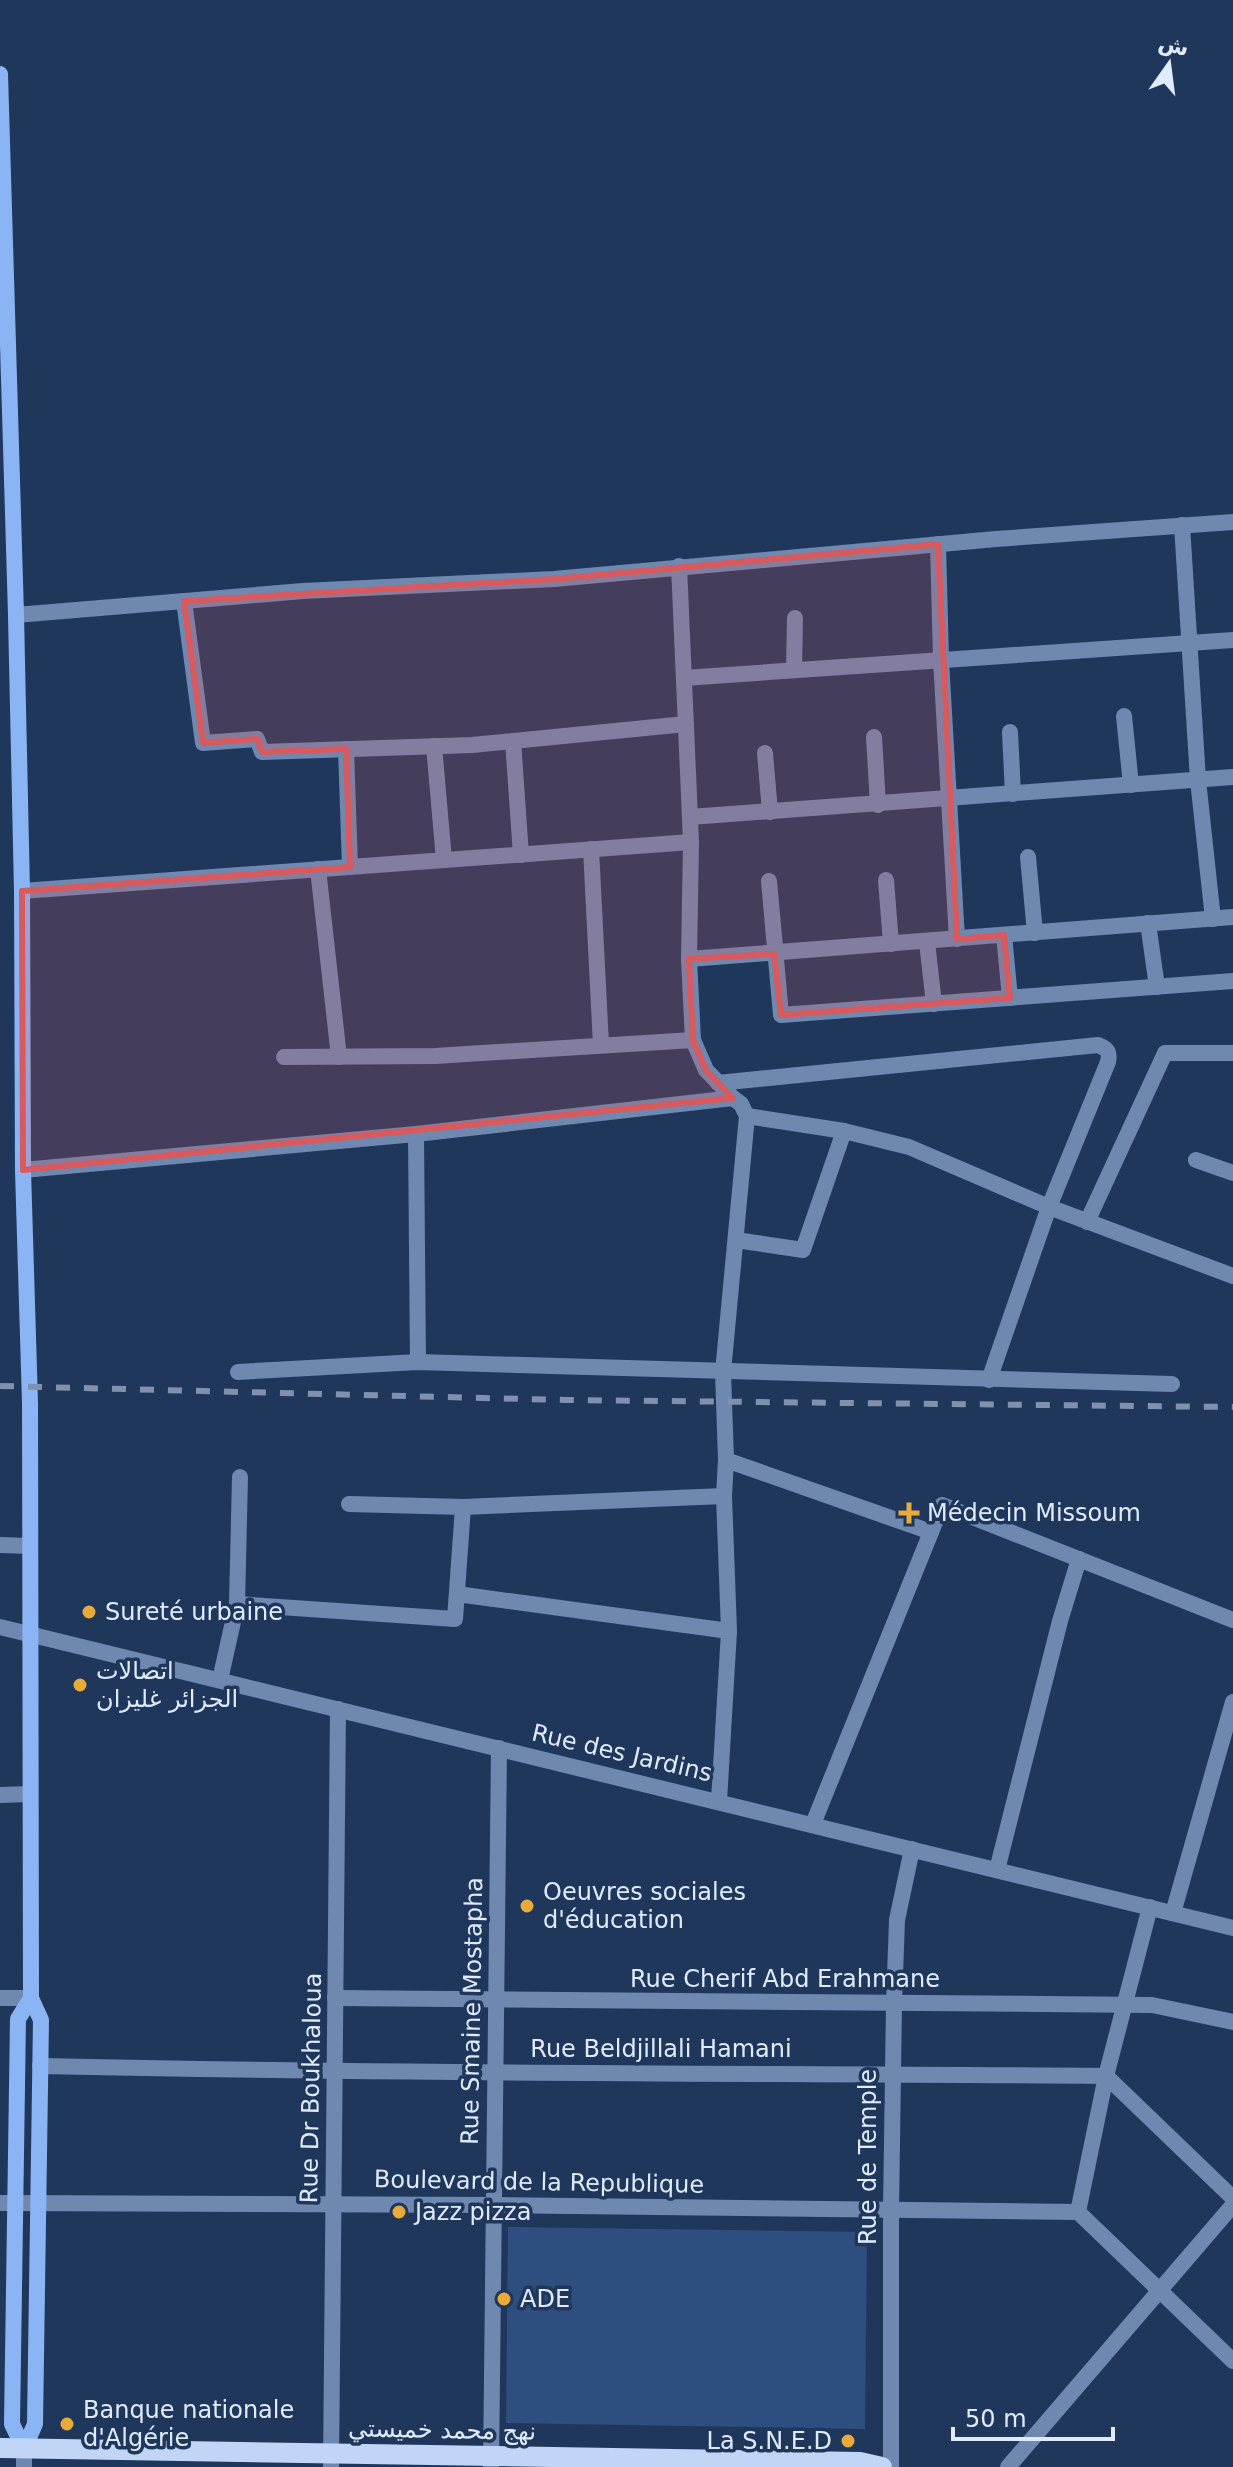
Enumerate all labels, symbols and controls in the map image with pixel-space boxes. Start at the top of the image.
north arrow [1129,24,1209,104]
text: ش [1156,29,1191,61]
place label: Médecin Missoum [927,1499,1141,1527]
marker: Médecin Missoum [898,1502,920,1524]
place label: Sureté urbaine [105,1598,283,1626]
marker: Sureté urbaine [80,1603,98,1621]
place label: اتصالات الجزائر غليزان [96,1657,238,1713]
marker: اتصالات الجزائر غليزان [71,1676,89,1694]
street label: Rue des Jardins [529,1719,715,1787]
street label: Rue Smaine Mostapha [456,1877,488,2145]
place label: Oeuvres sociales d'éducation [543,1878,746,1934]
marker: Oeuvres sociales d'éducation [518,1897,536,1915]
street label: Rue Cherif Abd Erahmane [630,1965,940,1993]
street label: Rue Dr Boukhaloua [295,1972,327,2204]
street label: Rue Beldjillali Hamani [530,2035,792,2063]
street label: Rue de Temple [854,2069,882,2245]
street label: Boulevard de la Republique [374,2165,704,2199]
place label: Jazz pizza [413,2198,531,2226]
marker: Jazz pizza [390,2203,408,2221]
place label: ADE [520,2285,570,2313]
marker: ADE [495,2290,513,2308]
scale bar [953,2391,1113,2441]
place label: Banque nationale d'Algérie [83,2396,294,2452]
text: 50 m [965,2405,1027,2433]
street label: نهج محمد خميستي [348,2414,536,2446]
marker: Banque nationale d'Algérie [58,2415,76,2433]
place label: La S.N.E.D [707,2427,832,2455]
marker: La S.N.E.D [839,2432,857,2450]

